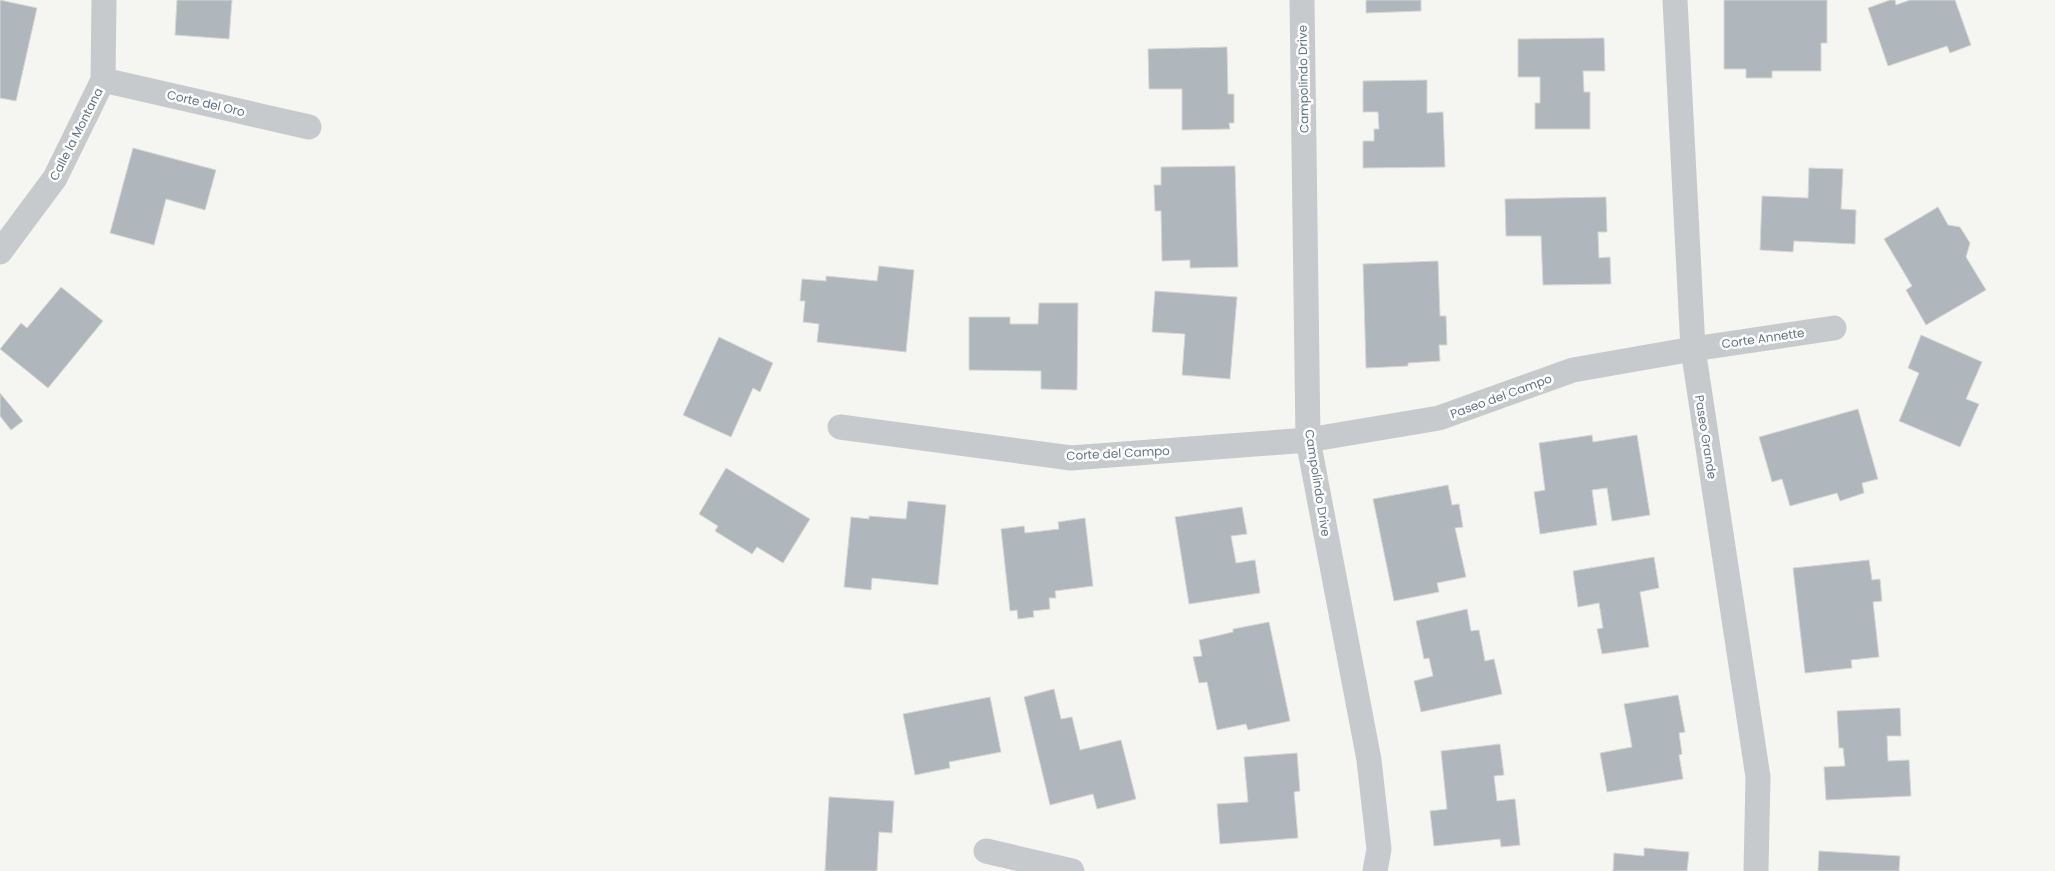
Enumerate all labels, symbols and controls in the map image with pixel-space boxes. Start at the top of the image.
street label: Campolindo Drive [1294,25,1312,133]
street label: Calle la Montana [45,85,107,183]
street label: Corte del Oro [165,86,247,120]
street label: Corte Annette [1720,324,1806,352]
street label: Paseo del Campo [1448,370,1554,422]
street label: Paseo Grande [1691,394,1721,480]
street label: Campolindo Drive [1301,428,1335,538]
street label: Corte del Campo [1066,442,1171,464]

